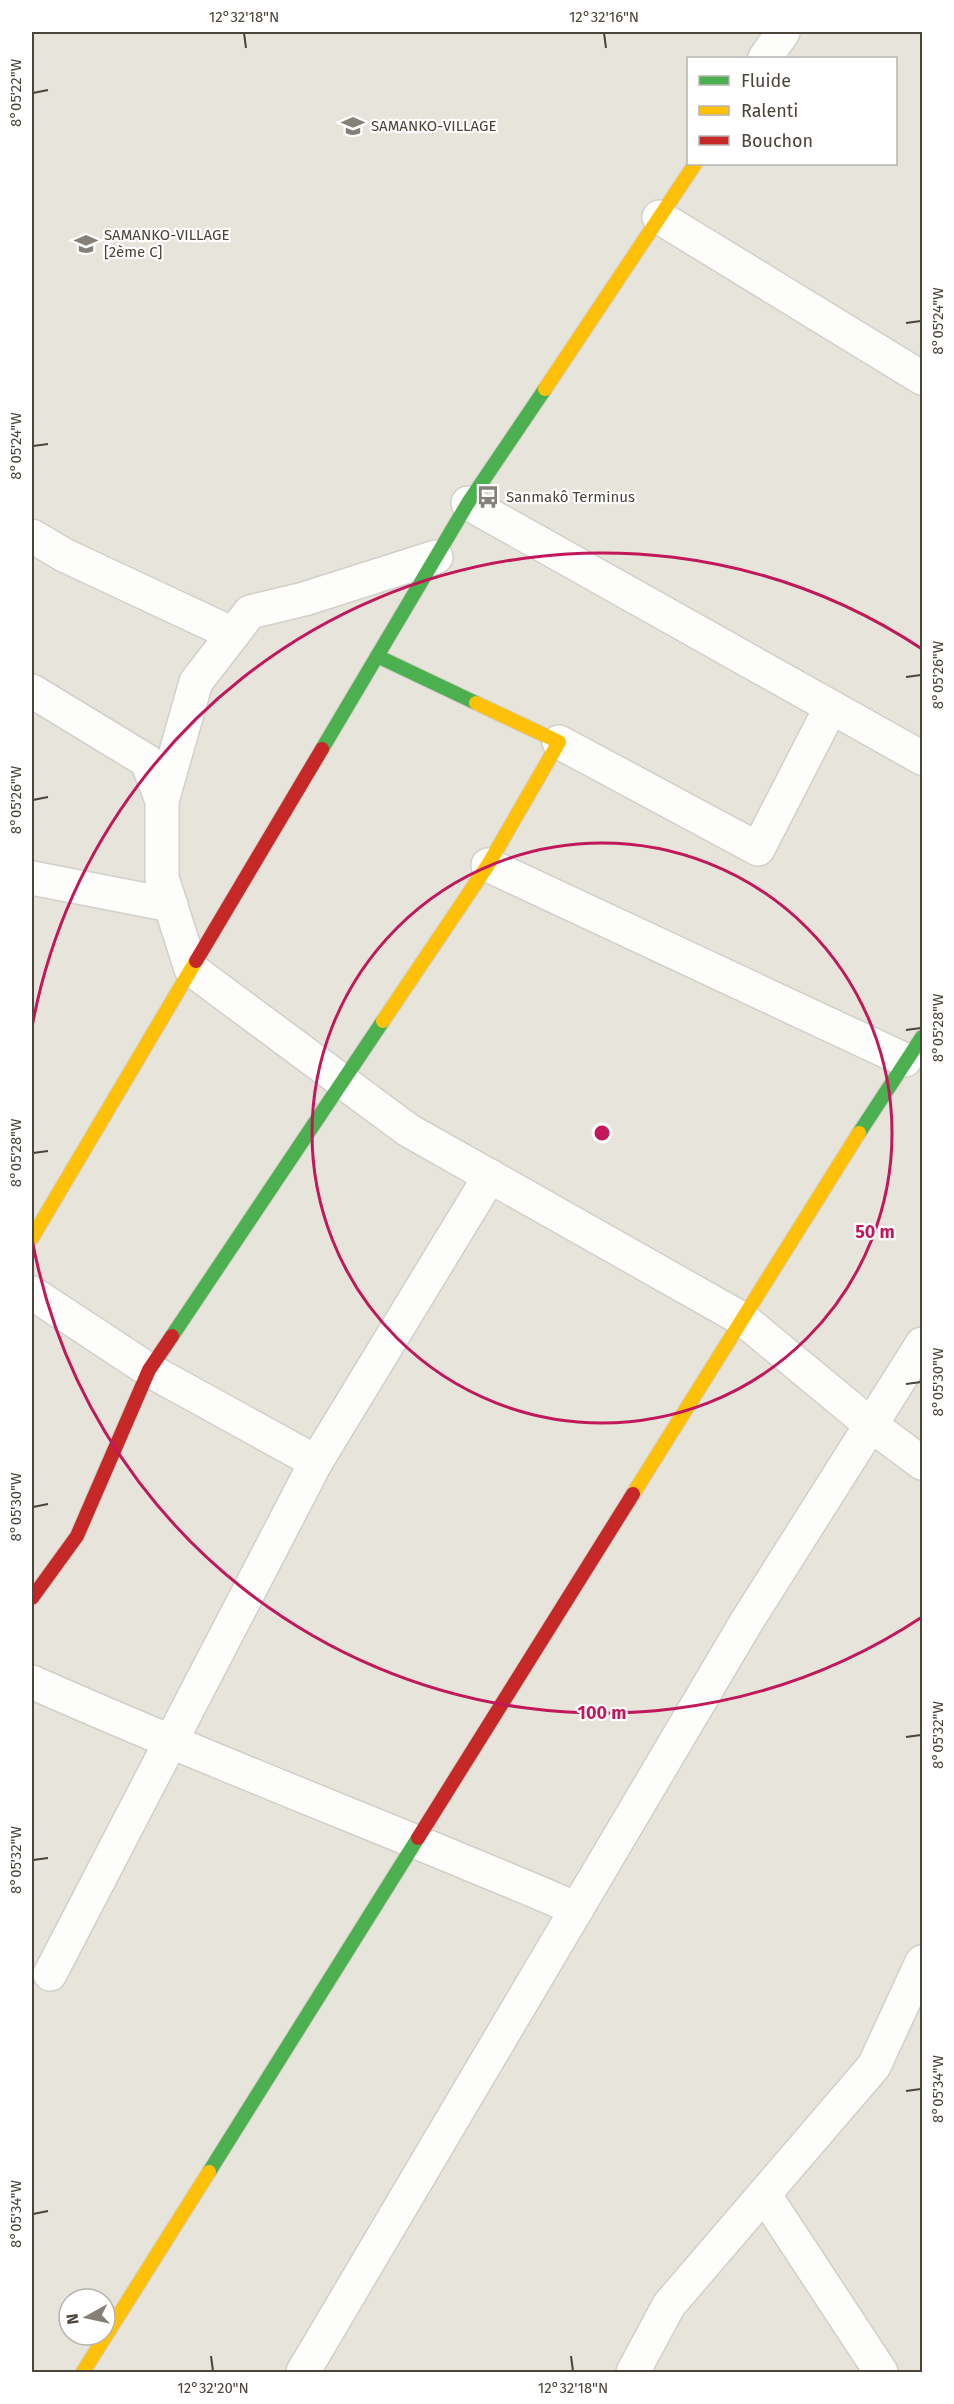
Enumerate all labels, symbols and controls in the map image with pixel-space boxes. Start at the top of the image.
text: 12°32'18"N [209,8,279,26]
text: 12°32'16"N [569,8,639,26]
legend [687,57,897,165]
text: 8°05'22"W [7,58,25,127]
text: Fluide [741,70,791,92]
text: Ralenti [741,100,798,122]
school or university icon: SAMANKO-VILLAGE [340,113,366,139]
place label: SAMANKO-VILLAGE [371,117,497,135]
text: Bouchon [741,130,813,152]
place label: SAMANKO-VILLAGE [2ème C] [104,226,230,261]
school or university icon: SAMANKO-VILLAGE [2ème C] [73,231,99,257]
text: 8°05'24"W [929,287,947,355]
text: 8°05'24"W [7,412,25,480]
bus stop icon: Sanmakô Terminus [475,484,501,510]
place label: Sanmakô Terminus [506,488,635,506]
text: 8°05'26"W [929,640,947,709]
text: 8°05'26"W [7,765,25,834]
text: 8°05'28"W [929,993,947,1062]
text: 8°05'28"W [7,1118,25,1187]
centre of rings [592,1123,612,1143]
text: 50 m [855,1221,895,1243]
text: 8°05'30"W [929,1347,947,1416]
text: 8°05'30"W [7,1472,25,1541]
text: 8°05'32"W [929,1700,947,1769]
text: 100 m [578,1702,626,1724]
text: 8°05'32"W [7,1825,25,1894]
text: 8°05'34"W [929,2054,947,2123]
text: 8°05'34"W [7,2179,25,2248]
north arrow [57,2287,117,2347]
text: N [62,2312,83,2326]
text: 12°32'20"N [177,2379,249,2397]
text: 12°32'18"N [538,2379,608,2397]

